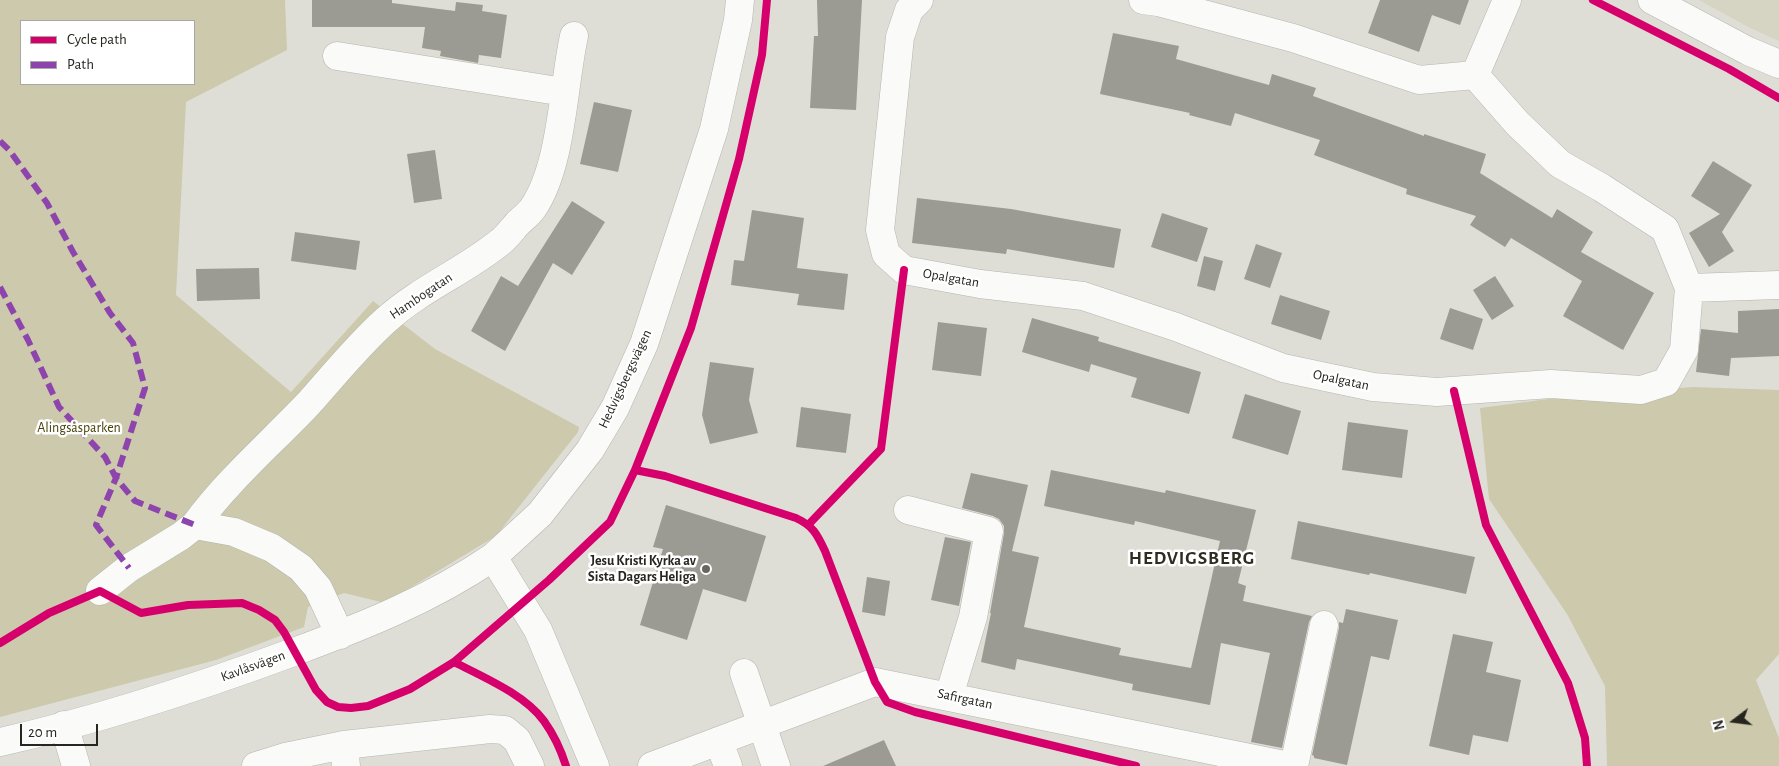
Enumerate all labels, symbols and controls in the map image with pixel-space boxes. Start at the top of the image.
legend [20,20,195,85]
text: Cycle path [67,32,127,47]
text: Path [67,57,94,72]
street label: Opalgatan [921,265,981,291]
street label: Hambogatan [386,269,456,323]
street label: Hedvigsbergsvägen [595,327,655,431]
street label: Opalgatan [1311,366,1371,394]
park label: Alingsåsparken [37,420,121,436]
district label: HEDVIGSBERG [1127,547,1257,569]
place label: Jesu Kristi Kyrka av Sista Dagars Heliga [588,553,696,586]
marker: Jesu Kristi Kyrka av Sista Dagars Heliga [700,563,712,575]
street label: Kavlåsvägen [218,647,288,685]
street label: Safirgatan [936,685,994,713]
north arrow [1709,696,1759,746]
scale bar [22,714,100,746]
text: N [1711,718,1728,731]
text: 20 m [28,725,57,740]

